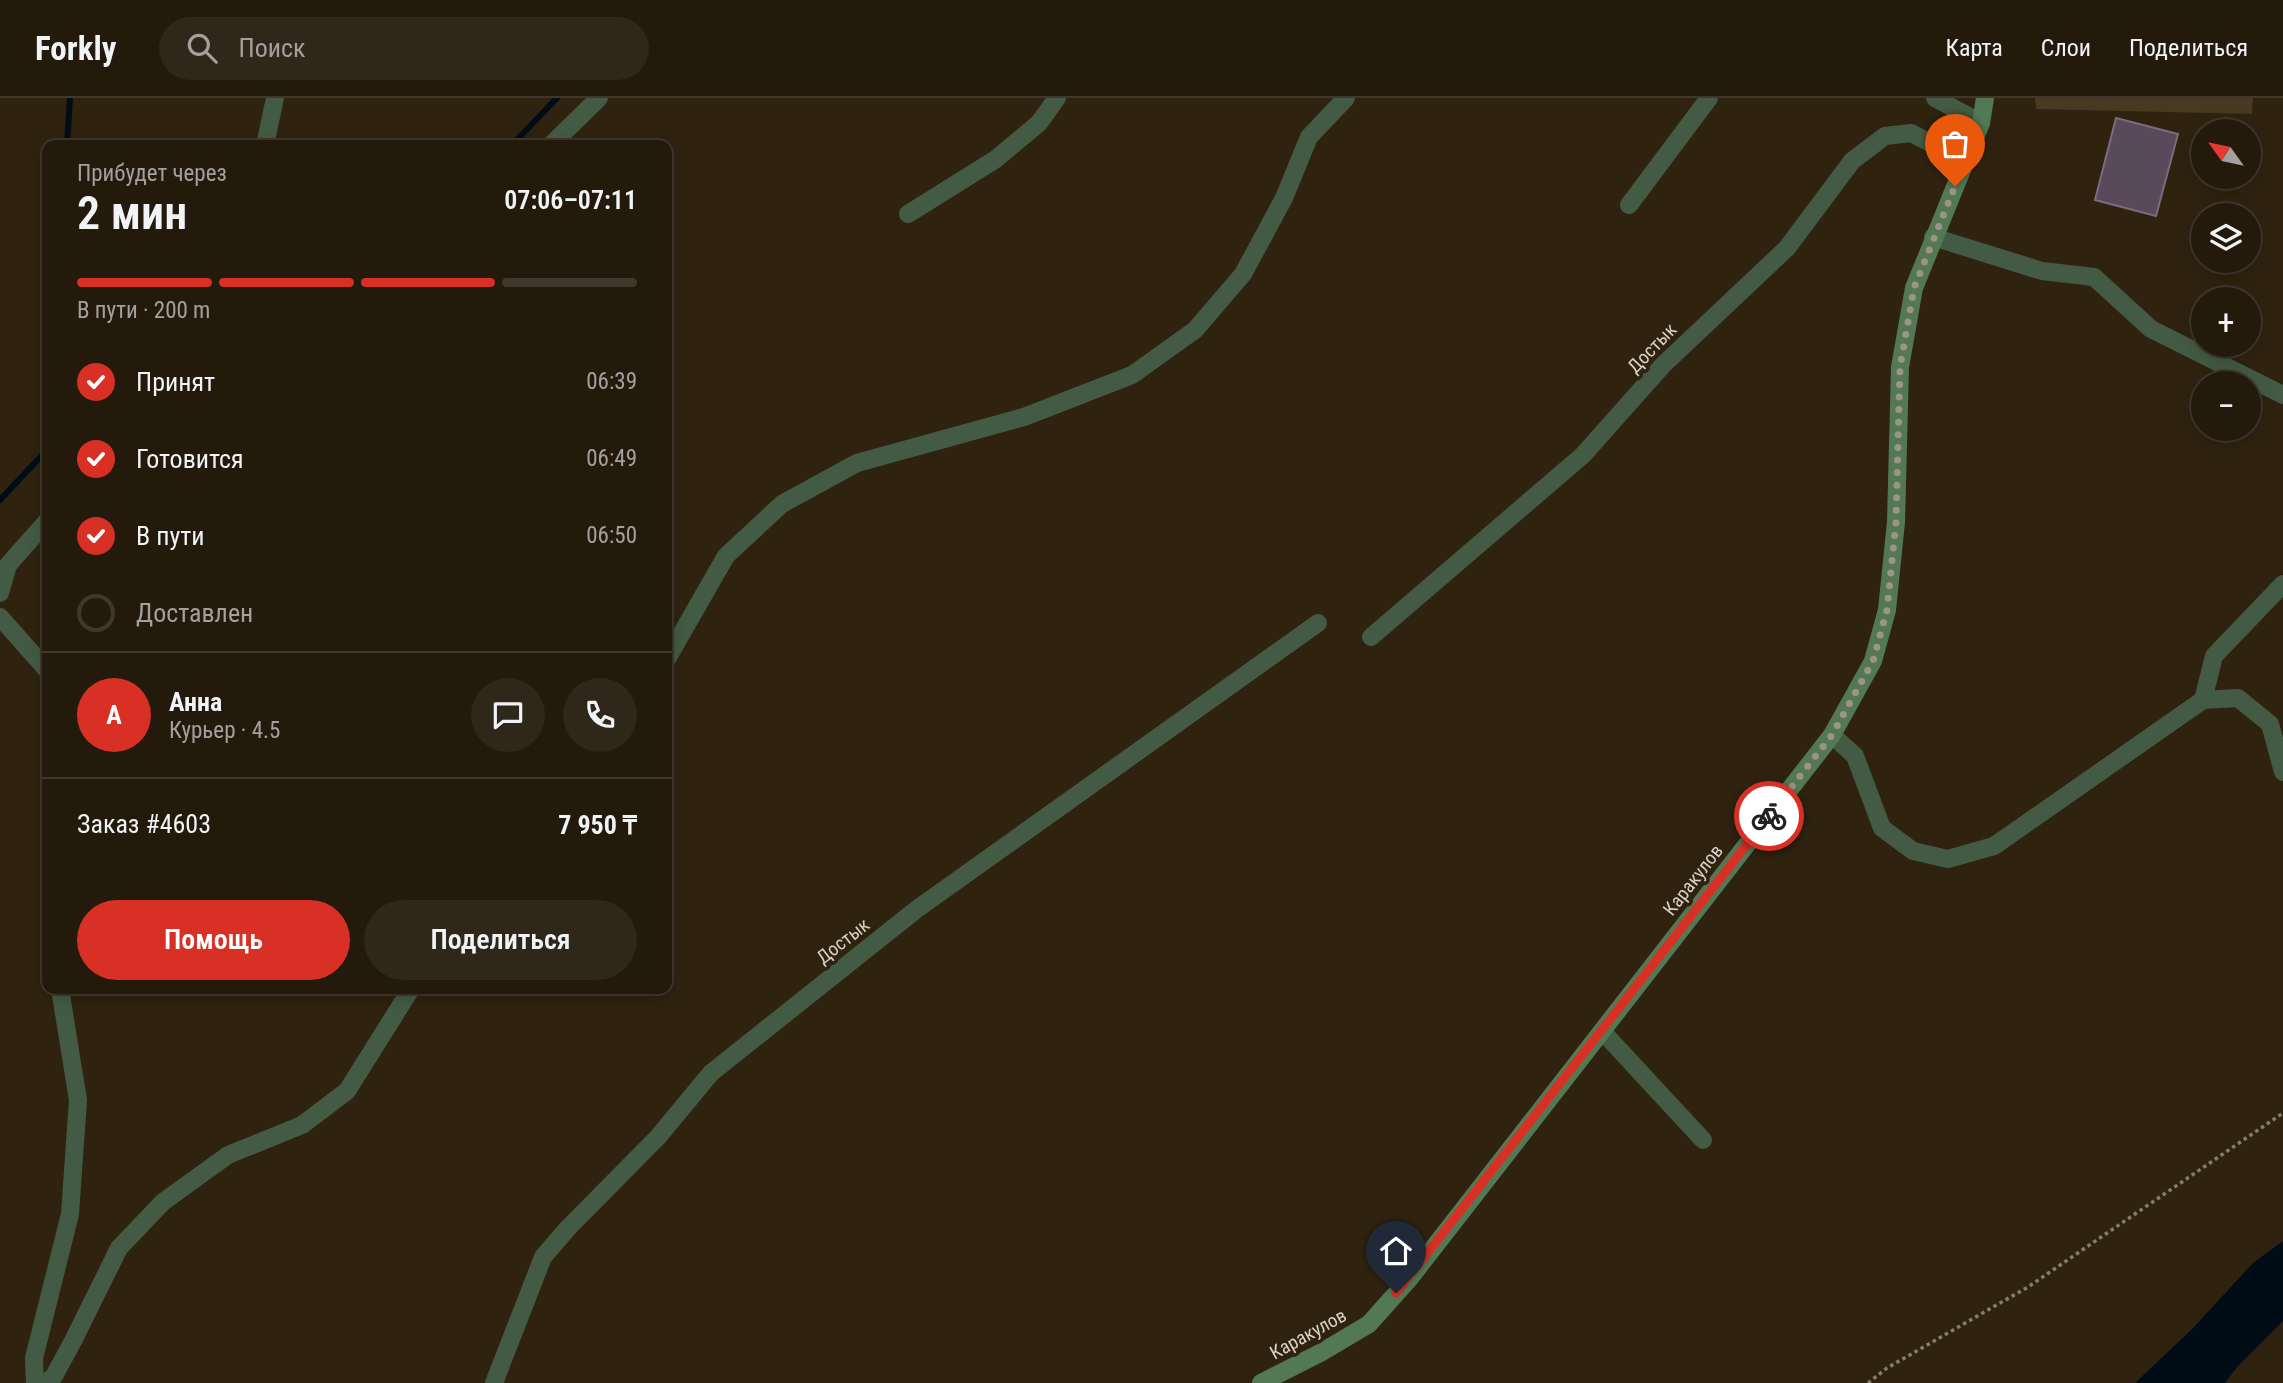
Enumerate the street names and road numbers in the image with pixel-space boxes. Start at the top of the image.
street label: Достык [1623,318,1681,378]
street label: Каракулов [1658,840,1728,920]
street label: Достык [812,913,874,969]
street label: Каракулов [1266,1304,1350,1364]

